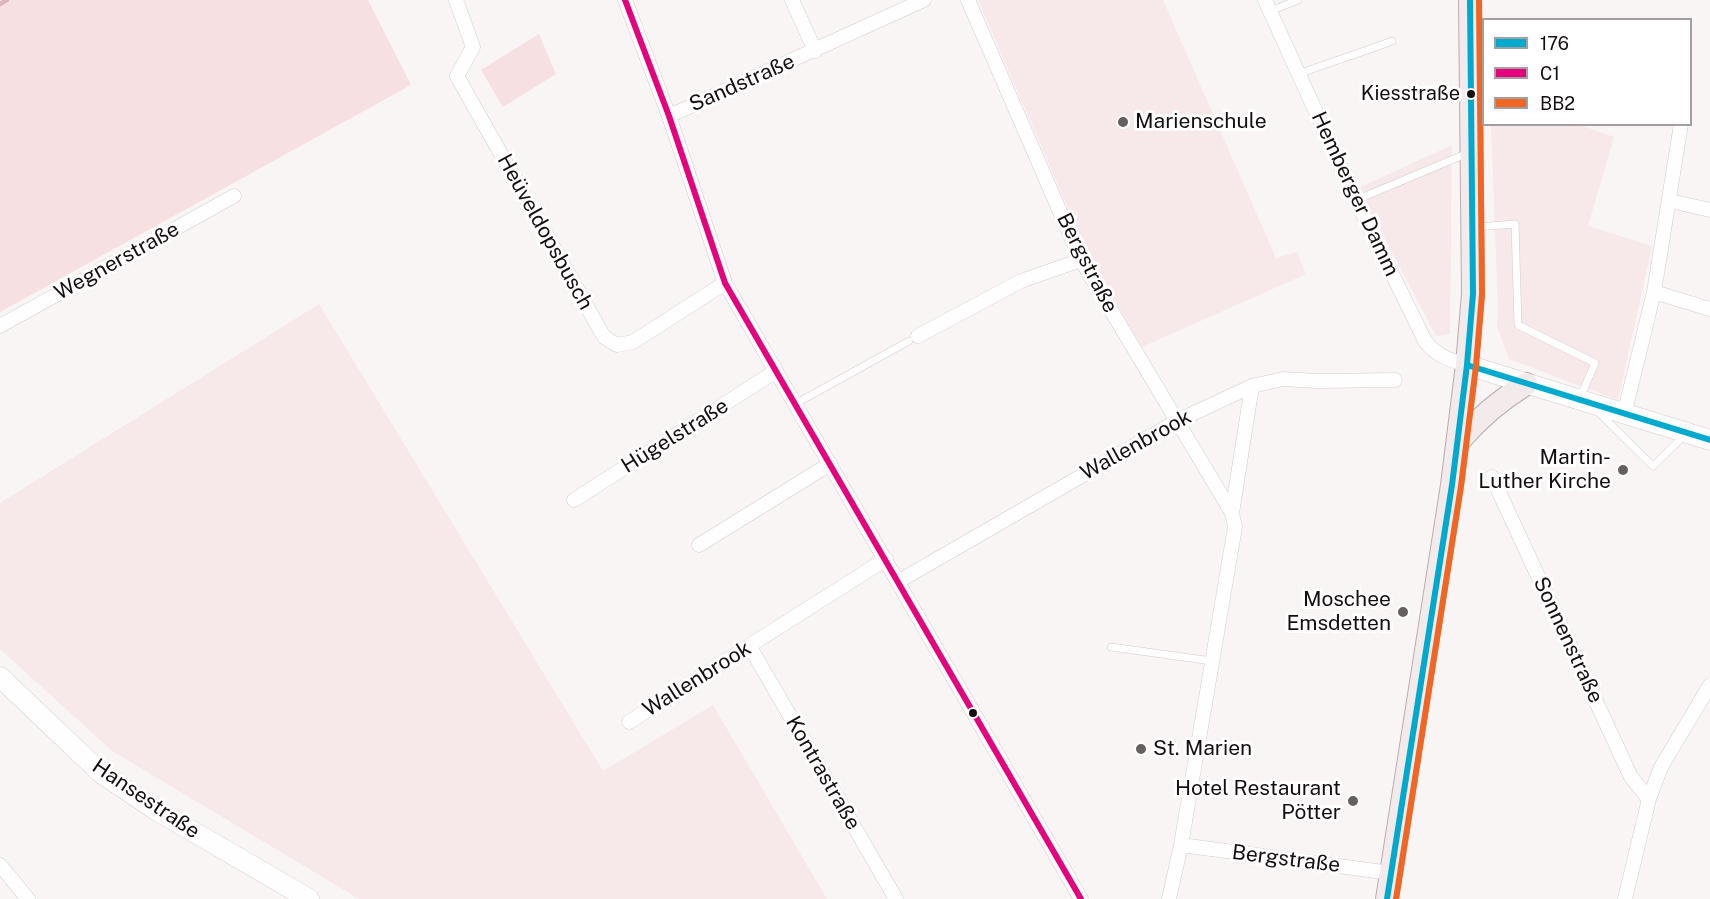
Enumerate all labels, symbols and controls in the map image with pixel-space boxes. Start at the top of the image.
legend [1482,18,1692,126]
text: 176 [1540,33,1569,54]
street label: Sandstraße [685,49,799,117]
text: C1 [1540,63,1560,84]
place label: Kiesstraße [1361,82,1460,106]
marker: Kiesstraße [1465,88,1477,100]
text: BB2 [1540,93,1575,114]
street label: Hemberger Damm [1306,108,1404,280]
place label: Marienschule [1135,109,1267,135]
marker: Marienschule [1116,115,1130,129]
street label: Heüveldopsbusch [492,150,598,314]
street label: Bergstraße [1051,209,1123,317]
street label: Wegnerstraße [50,216,184,306]
street label: Hügelstraße [617,393,733,479]
street label: Wallenbrook [1076,404,1196,486]
place label: Martin- Luther Kirche [1478,445,1611,495]
marker: Martin- Luther Kirche [1616,463,1630,477]
street label: Sonnenstraße [1528,573,1608,707]
place label: Moschee Emsdetten [1287,587,1391,637]
marker: Moschee Emsdetten [1396,605,1410,619]
street label: Wallenbrook [638,636,756,722]
unlabelled marker [967,707,979,719]
street label: Kontrastraße [780,712,866,834]
place label: St. Marien [1153,736,1252,762]
marker: St. Marien [1134,742,1148,756]
street label: Hansestraße [87,754,205,844]
place label: Hotel Restaurant Pötter [1175,776,1341,826]
marker: Hotel Restaurant Pötter [1346,794,1360,808]
street label: Bergstraße [1230,840,1342,878]

